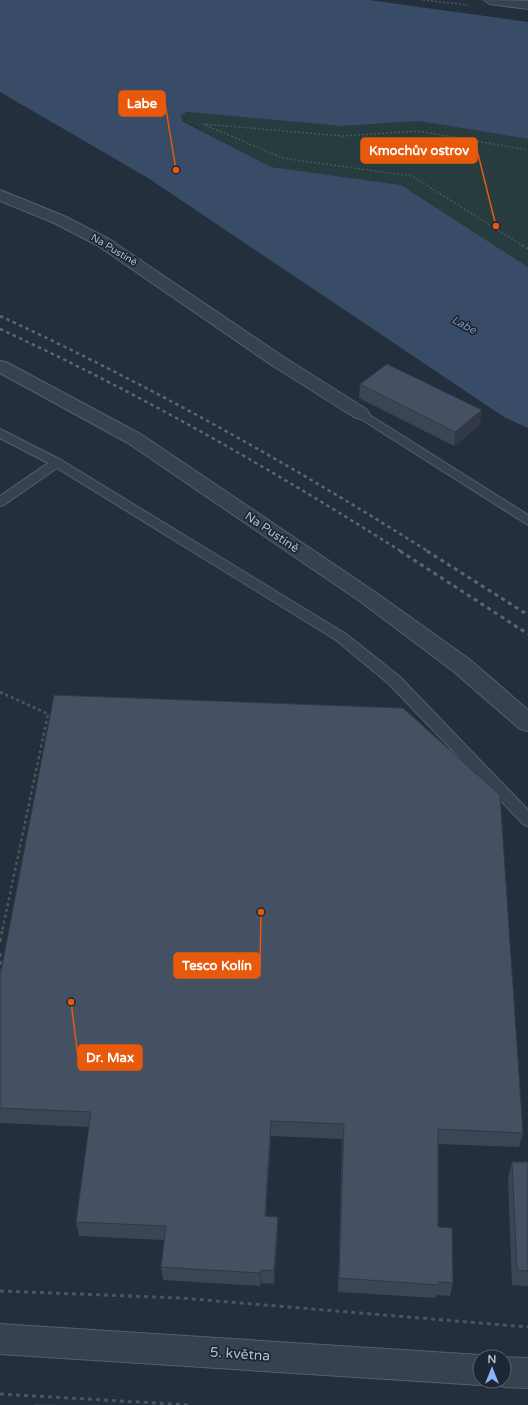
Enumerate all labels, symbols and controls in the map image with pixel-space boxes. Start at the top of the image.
callout: Labe [119,91,165,116]
text: Labe [127,96,158,112]
callout: Kmochův ostrov [361,138,477,163]
text: Kmochův ostrov [369,143,469,159]
street label: Na Pustině [89,232,140,269]
water label: Labe [450,313,479,337]
street label: Na Pustině [242,509,302,555]
callout: Tesco Kolín [174,953,260,978]
text: Tesco Kolín [181,958,252,974]
callout: Dr. Max [78,1045,142,1070]
text: Dr. Max [86,1050,134,1066]
street label: 5. května [209,1343,271,1365]
north arrow [472,1349,512,1389]
text: N [488,1353,496,1366]

